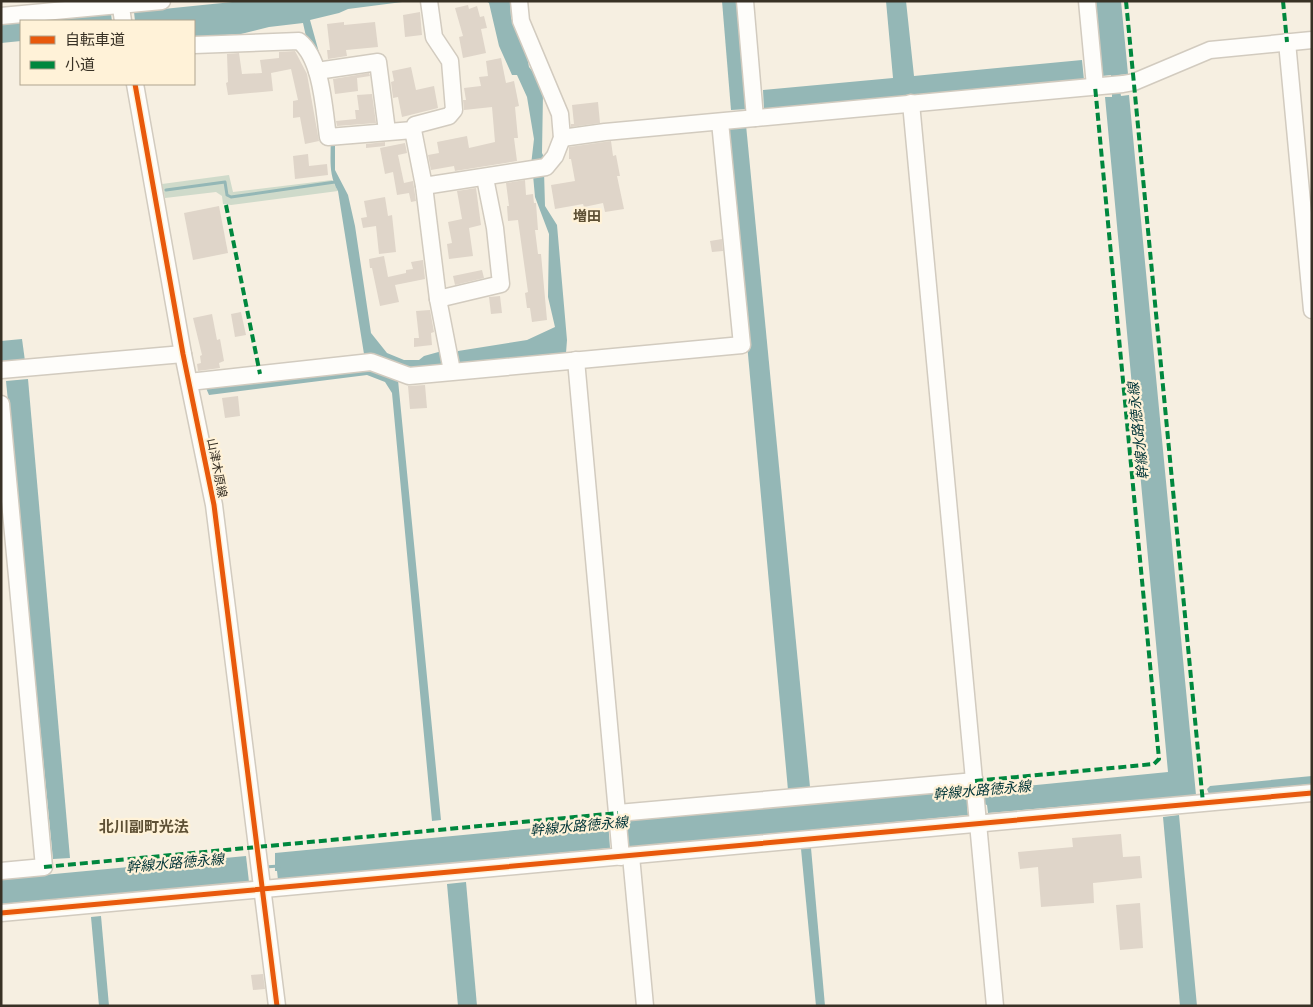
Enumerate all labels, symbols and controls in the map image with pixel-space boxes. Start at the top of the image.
legend [20,20,195,85]
text: 自転車道 [65,31,125,48]
text: 小道 [65,56,95,73]
district label: 増田 [573,208,601,224]
water label: 幹線水路徳永線 [1125,379,1151,481]
street label: 山津木原線 [204,437,230,499]
water label: 幹線水路徳永線 [932,778,1034,802]
water label: 幹線水路徳永線 [529,814,631,838]
district label: 北川副町光法 [99,818,189,835]
water label: 幹線水路徳永線 [125,851,227,875]

